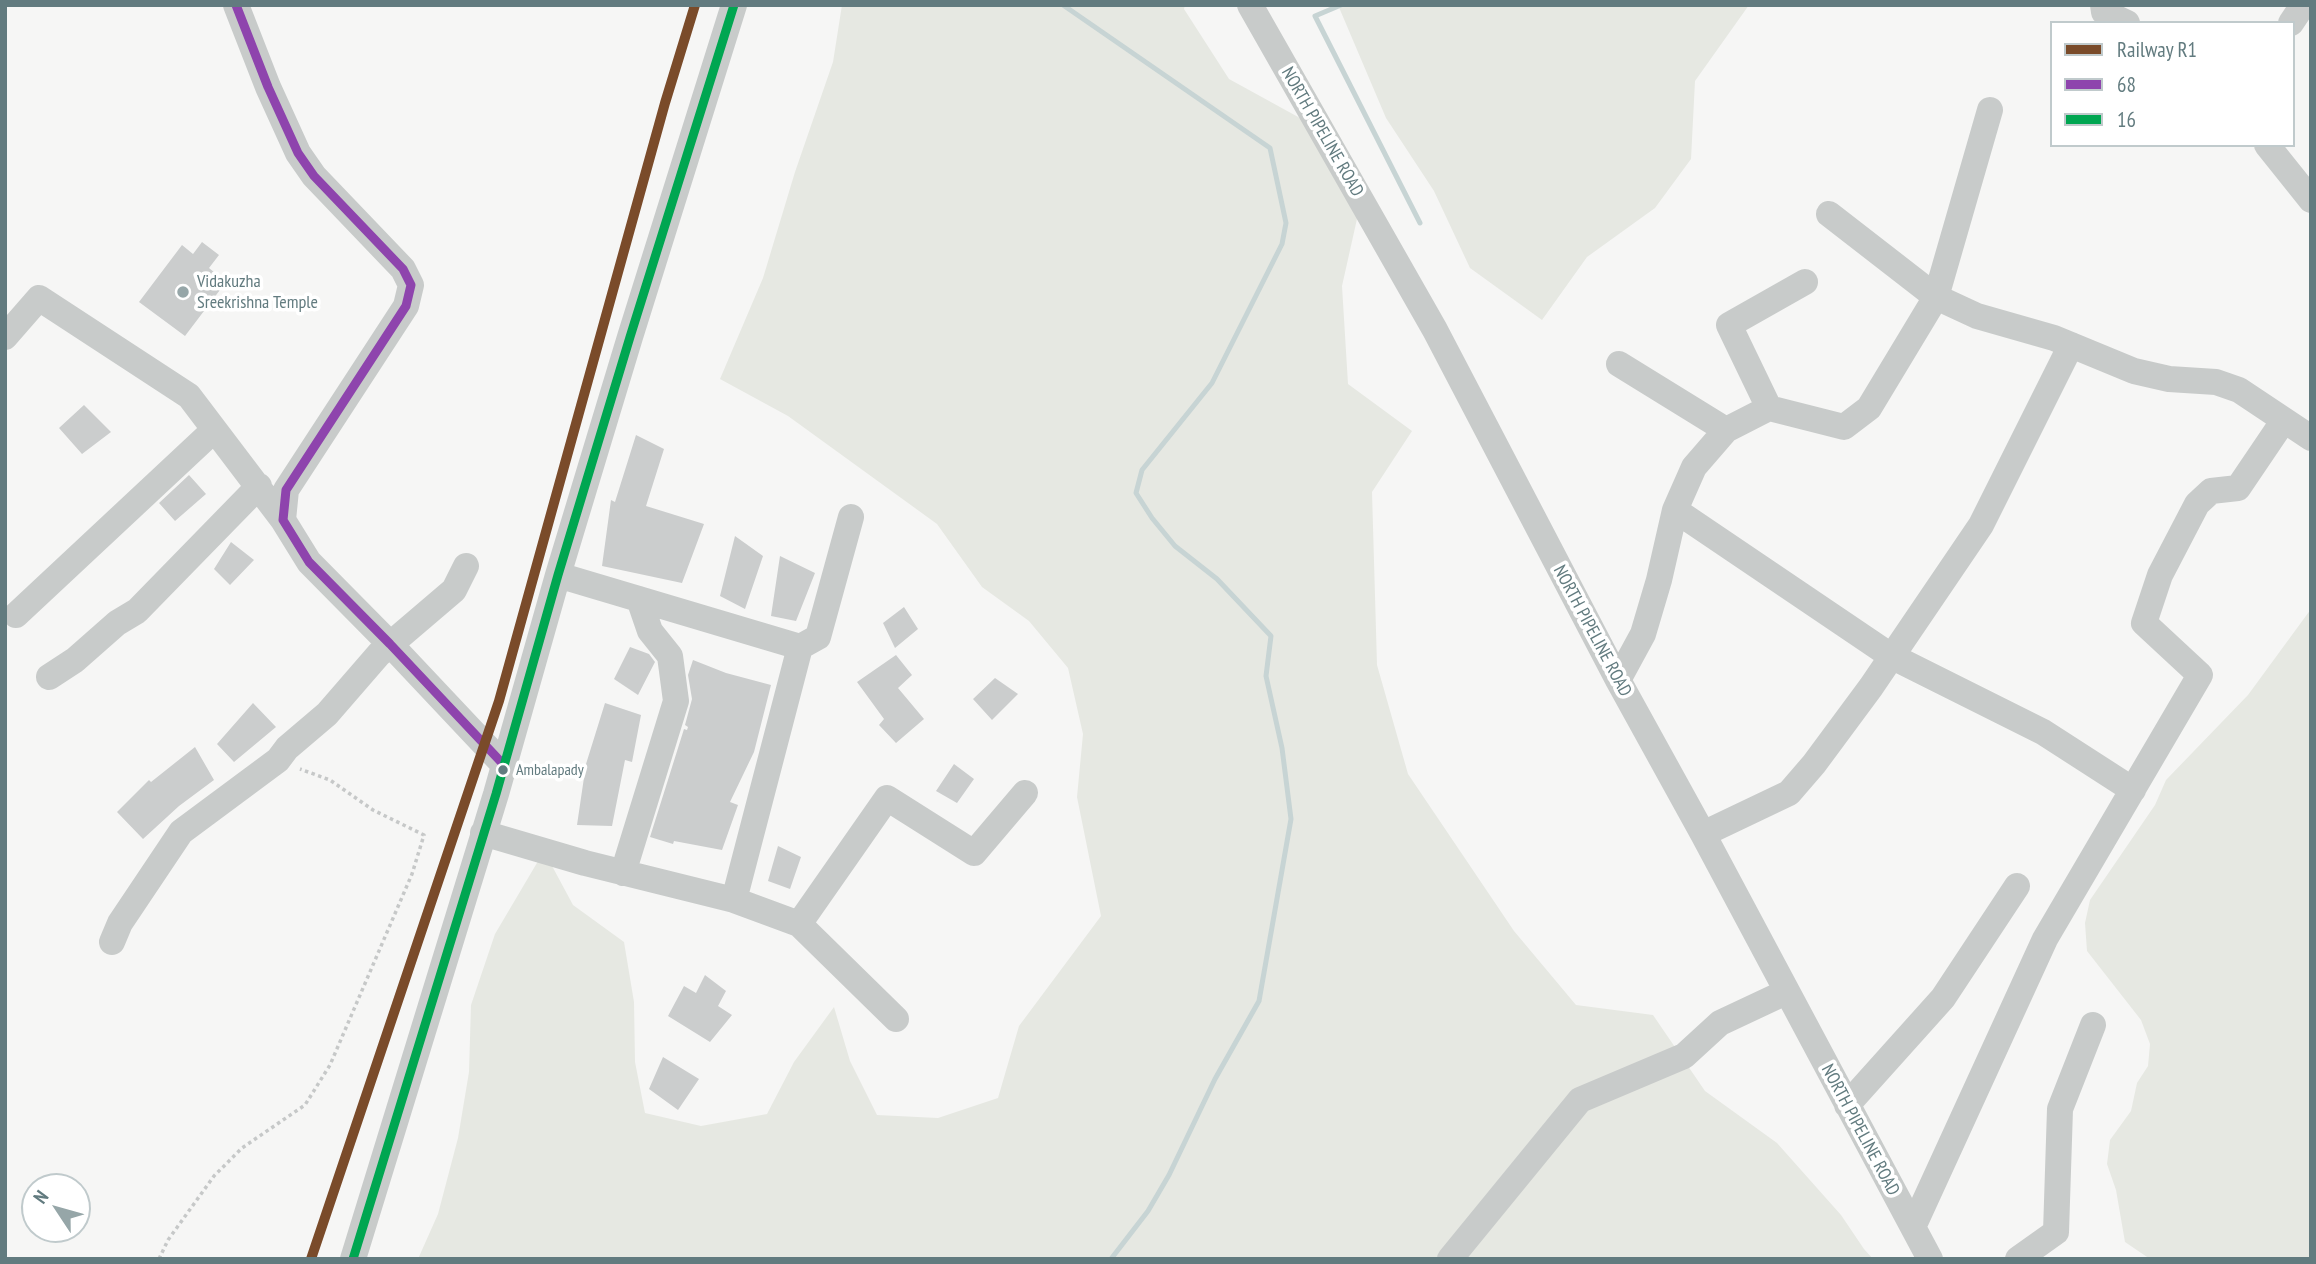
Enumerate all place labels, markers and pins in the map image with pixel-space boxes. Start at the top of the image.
place label: Vidakuzha Sreekrishna Temple [197,271,318,314]
marker: Vidakuzha Sreekrishna Temple [175,284,191,300]
place label: Ambalapady [516,760,584,780]
marker: Ambalapady [496,763,510,777]

